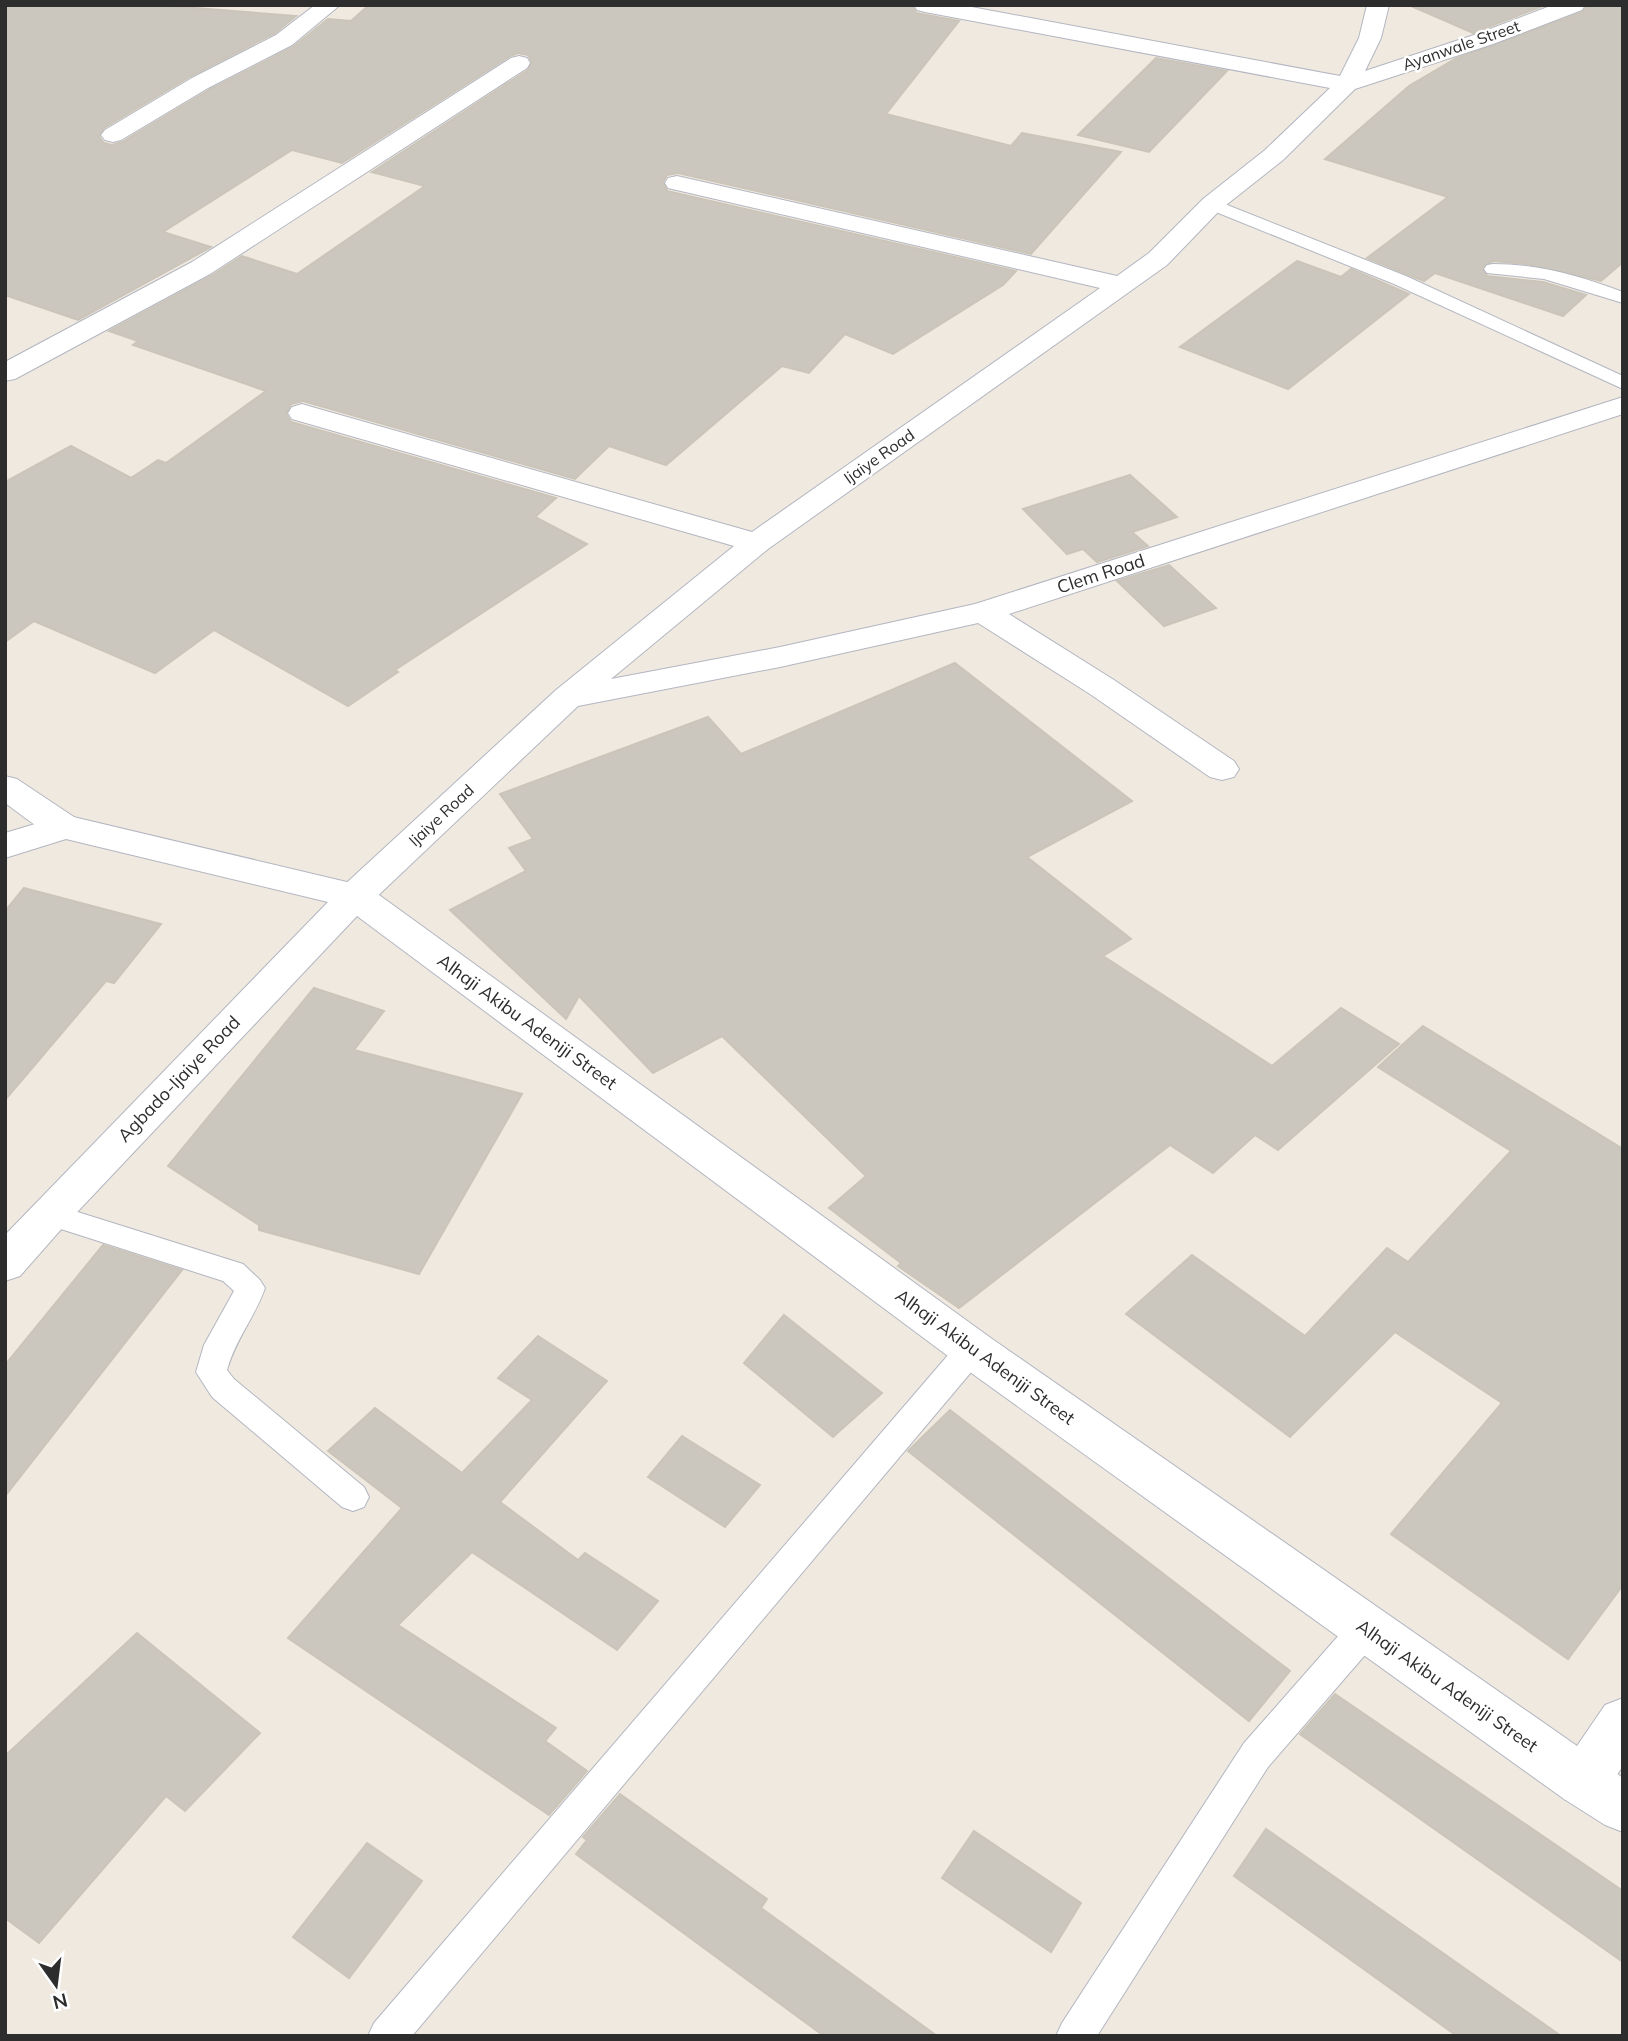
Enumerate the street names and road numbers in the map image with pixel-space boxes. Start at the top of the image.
street label: Ayanwale Street [1400,15,1523,74]
street label: Ijaiye Road [840,424,918,488]
street label: Clem Road [1054,549,1148,599]
street label: Ijaiye Road [404,780,478,850]
street label: Alhaji Akibu Adeniji Street [433,949,622,1094]
street label: Agbado-Ijaiye Road [112,1011,245,1147]
street label: Alhaji Akibu Adeniji Street [891,1284,1080,1429]
street label: Alhaji Akibu Adeniji Street [1352,1614,1543,1757]

